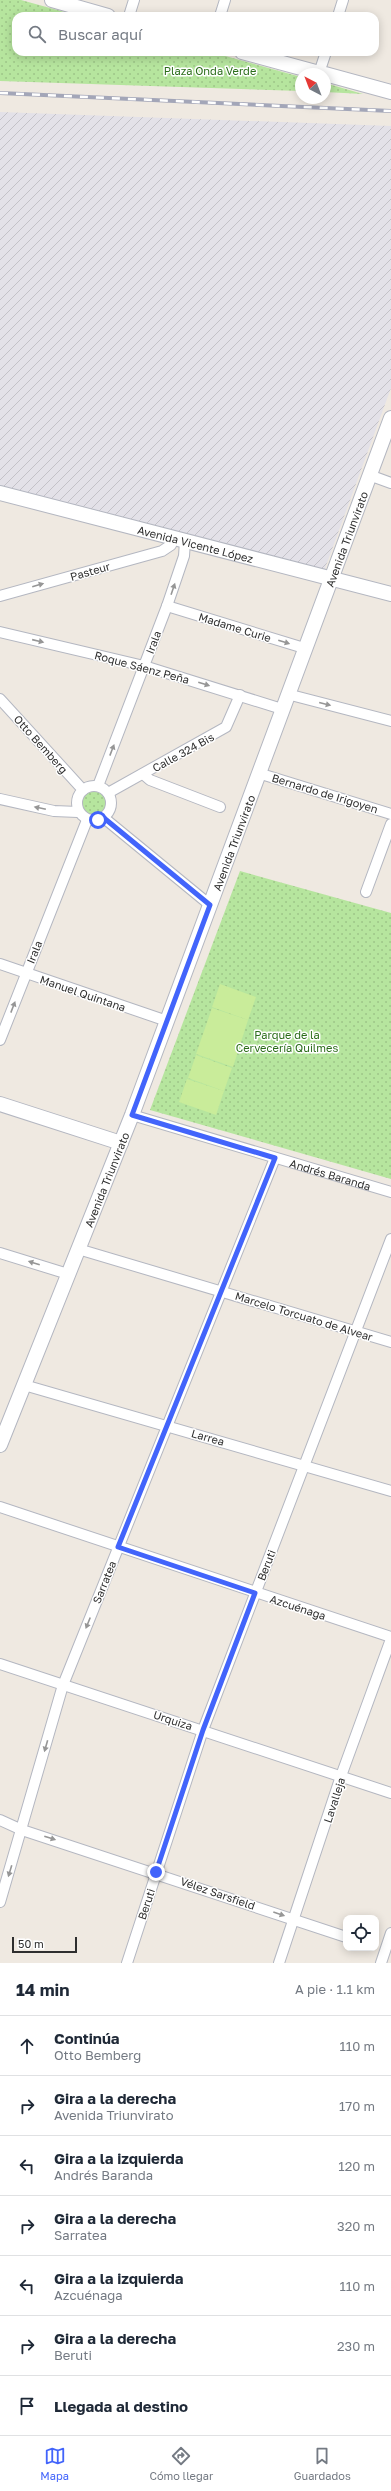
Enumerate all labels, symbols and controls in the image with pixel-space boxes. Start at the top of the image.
search box [12,12,379,56]
icon: search [26,23,48,45]
text: Buscar aquí [58,25,142,43]
park label: Plaza Onda Verde [164,64,256,77]
north arrow [295,68,331,104]
street label: Avenida Triunvirato [322,489,370,589]
street label: Avenida Vicente López [136,522,255,565]
street label: Pasteur [69,559,112,583]
one-way arrow [32,582,44,588]
one-way arrow [170,583,176,595]
street label: Madame Curie [197,610,273,644]
street label: Irala [143,629,163,655]
one-way arrow [32,638,44,644]
one-way arrow [279,639,291,645]
street label: Roque Sáenz Peña [93,648,191,686]
one-way arrow [199,681,211,687]
one-way arrow [319,701,331,707]
street label: Otto Bemberg [11,712,71,776]
street label: Calle 324 Bis [150,730,216,774]
one-way arrow [110,744,116,756]
street label: Bernardo de Irigoyen [270,771,380,815]
street label: Avenida Triunvirato [209,793,257,892]
one-way arrow [33,805,46,811]
route start [89,811,107,829]
street label: Irala [24,939,44,965]
street label: Manuel Quintana [38,972,128,1014]
one-way arrow [10,1000,16,1012]
park label: Parque de la Cervecería Quilmes [236,1028,338,1054]
street label: Avenida Triunvirato [81,1130,131,1229]
street label: Andrés Baranda [288,1156,372,1192]
one-way arrow [27,1260,39,1266]
street label: Marcelo Torcuato de Alvear [234,1289,375,1343]
street label: Larrea [190,1426,226,1448]
street label: Beruti [254,1548,278,1582]
street label: Sarratea [90,1559,118,1605]
street label: Azcuénaga [268,1592,328,1622]
one-way arrow [84,1617,90,1629]
street label: Urquiza [152,1708,194,1732]
one-way arrow [43,1740,49,1752]
street label: Lavalleja [321,1776,347,1824]
one-way arrow [44,1835,56,1841]
route end [147,1863,165,1881]
one-way arrow [7,1865,13,1877]
street label: Vélez Sarsfield [179,1874,257,1912]
street label: Beruti [135,1887,157,1921]
one-way arrow [274,1912,286,1918]
map controls [343,1915,379,1951]
button: locate [343,1915,379,1951]
scale bar [12,1935,77,1954]
text: 50 m [18,1937,44,1950]
text: 14 min [16,1979,69,2000]
text: A pie · 1.1 km [295,1981,375,1997]
text: Continúa [54,2029,120,2047]
icon: ahead [16,2035,38,2057]
text: 110 m [340,2038,375,2054]
text: Otto Bemberg [54,2047,141,2063]
text: Gira a la derecha [54,2089,176,2107]
icon: right [16,2095,38,2117]
text: 170 m [339,2098,375,2114]
text: Avenida Triunvirato [54,2107,174,2123]
text: Gira a la izquierda [54,2149,184,2167]
icon: left [16,2155,38,2177]
text: 120 m [338,2158,375,2174]
text: Andrés Baranda [54,2167,153,2183]
text: Gira a la derecha [54,2209,176,2227]
icon: right [16,2215,38,2237]
text: 320 m [337,2218,375,2234]
text: Sarratea [54,2227,107,2243]
text: Gira a la izquierda [54,2269,184,2287]
icon: left [16,2275,38,2297]
text: 110 m [340,2278,375,2294]
text: Azcuénaga [54,2287,123,2303]
text: Gira a la derecha [54,2329,176,2347]
icon: right [16,2335,38,2357]
text: 230 m [337,2338,375,2354]
text: Beruti [54,2347,92,2363]
icon: arrive [16,2395,38,2417]
text: Llegada al destino [54,2397,188,2415]
tab: Mapa [40,2445,69,2482]
tab: Cómo llegar [149,2445,213,2482]
tab: Guardados [294,2445,351,2482]

